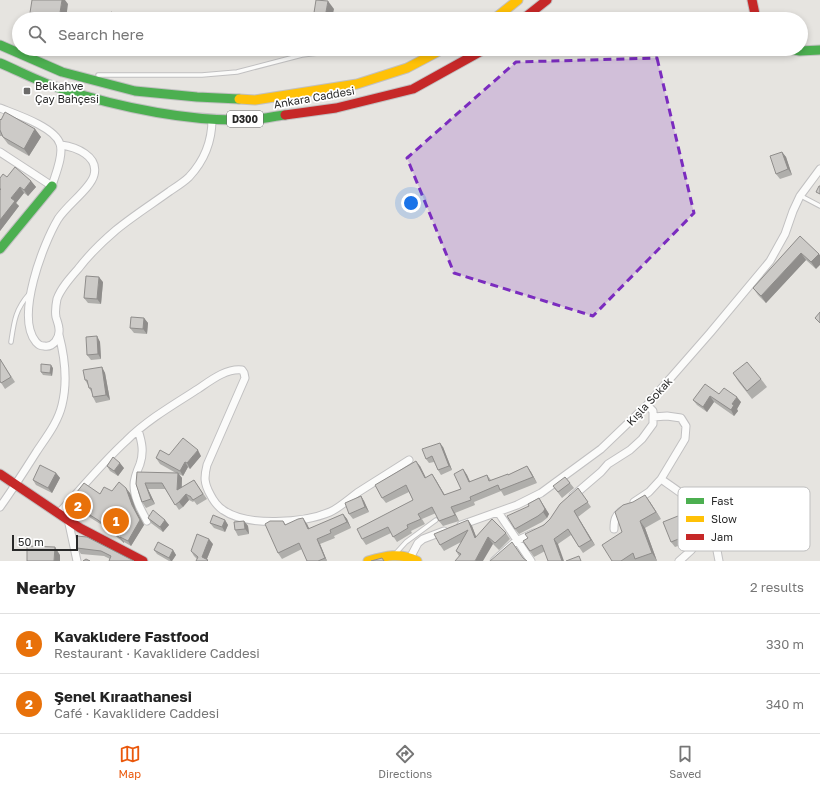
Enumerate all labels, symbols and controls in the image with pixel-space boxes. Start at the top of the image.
search box [12,12,808,56]
icon: search [26,23,48,45]
text: Search here [58,25,144,43]
place label: Belkahve Çay Bahçesi [35,79,99,105]
street label: Ankara Caddesi [273,83,356,111]
marker: Belkahve Çay Bahçesi [22,86,32,96]
road number: D300 [227,111,263,127]
your location [401,193,421,213]
street label: Kışla Sokak [623,374,675,428]
legend [678,487,810,551]
pin: 2 [65,491,91,521]
text: Fast [711,494,734,507]
pin: 1 [103,506,129,536]
text: Slow [711,512,737,525]
text: Jam [711,530,733,543]
scale bar [12,533,78,552]
text: 50 m [18,535,44,548]
text: Nearby [16,577,76,598]
text: 2 results [750,579,804,595]
text: Kavaklıdere Fastfood [54,627,209,645]
text: 1 [26,636,32,652]
text: 330 m [766,636,804,652]
text: Restaurant · Kavaklidere Caddesi [54,645,260,661]
text: Şenel Kıraathanesi [54,687,192,705]
text: 2 [25,696,33,712]
text: 340 m [766,696,804,712]
text: Café · Kavaklidere Caddesi [54,705,219,721]
tab: Map [119,743,141,780]
tab: Directions [378,743,432,780]
tab: Saved [669,743,701,780]

